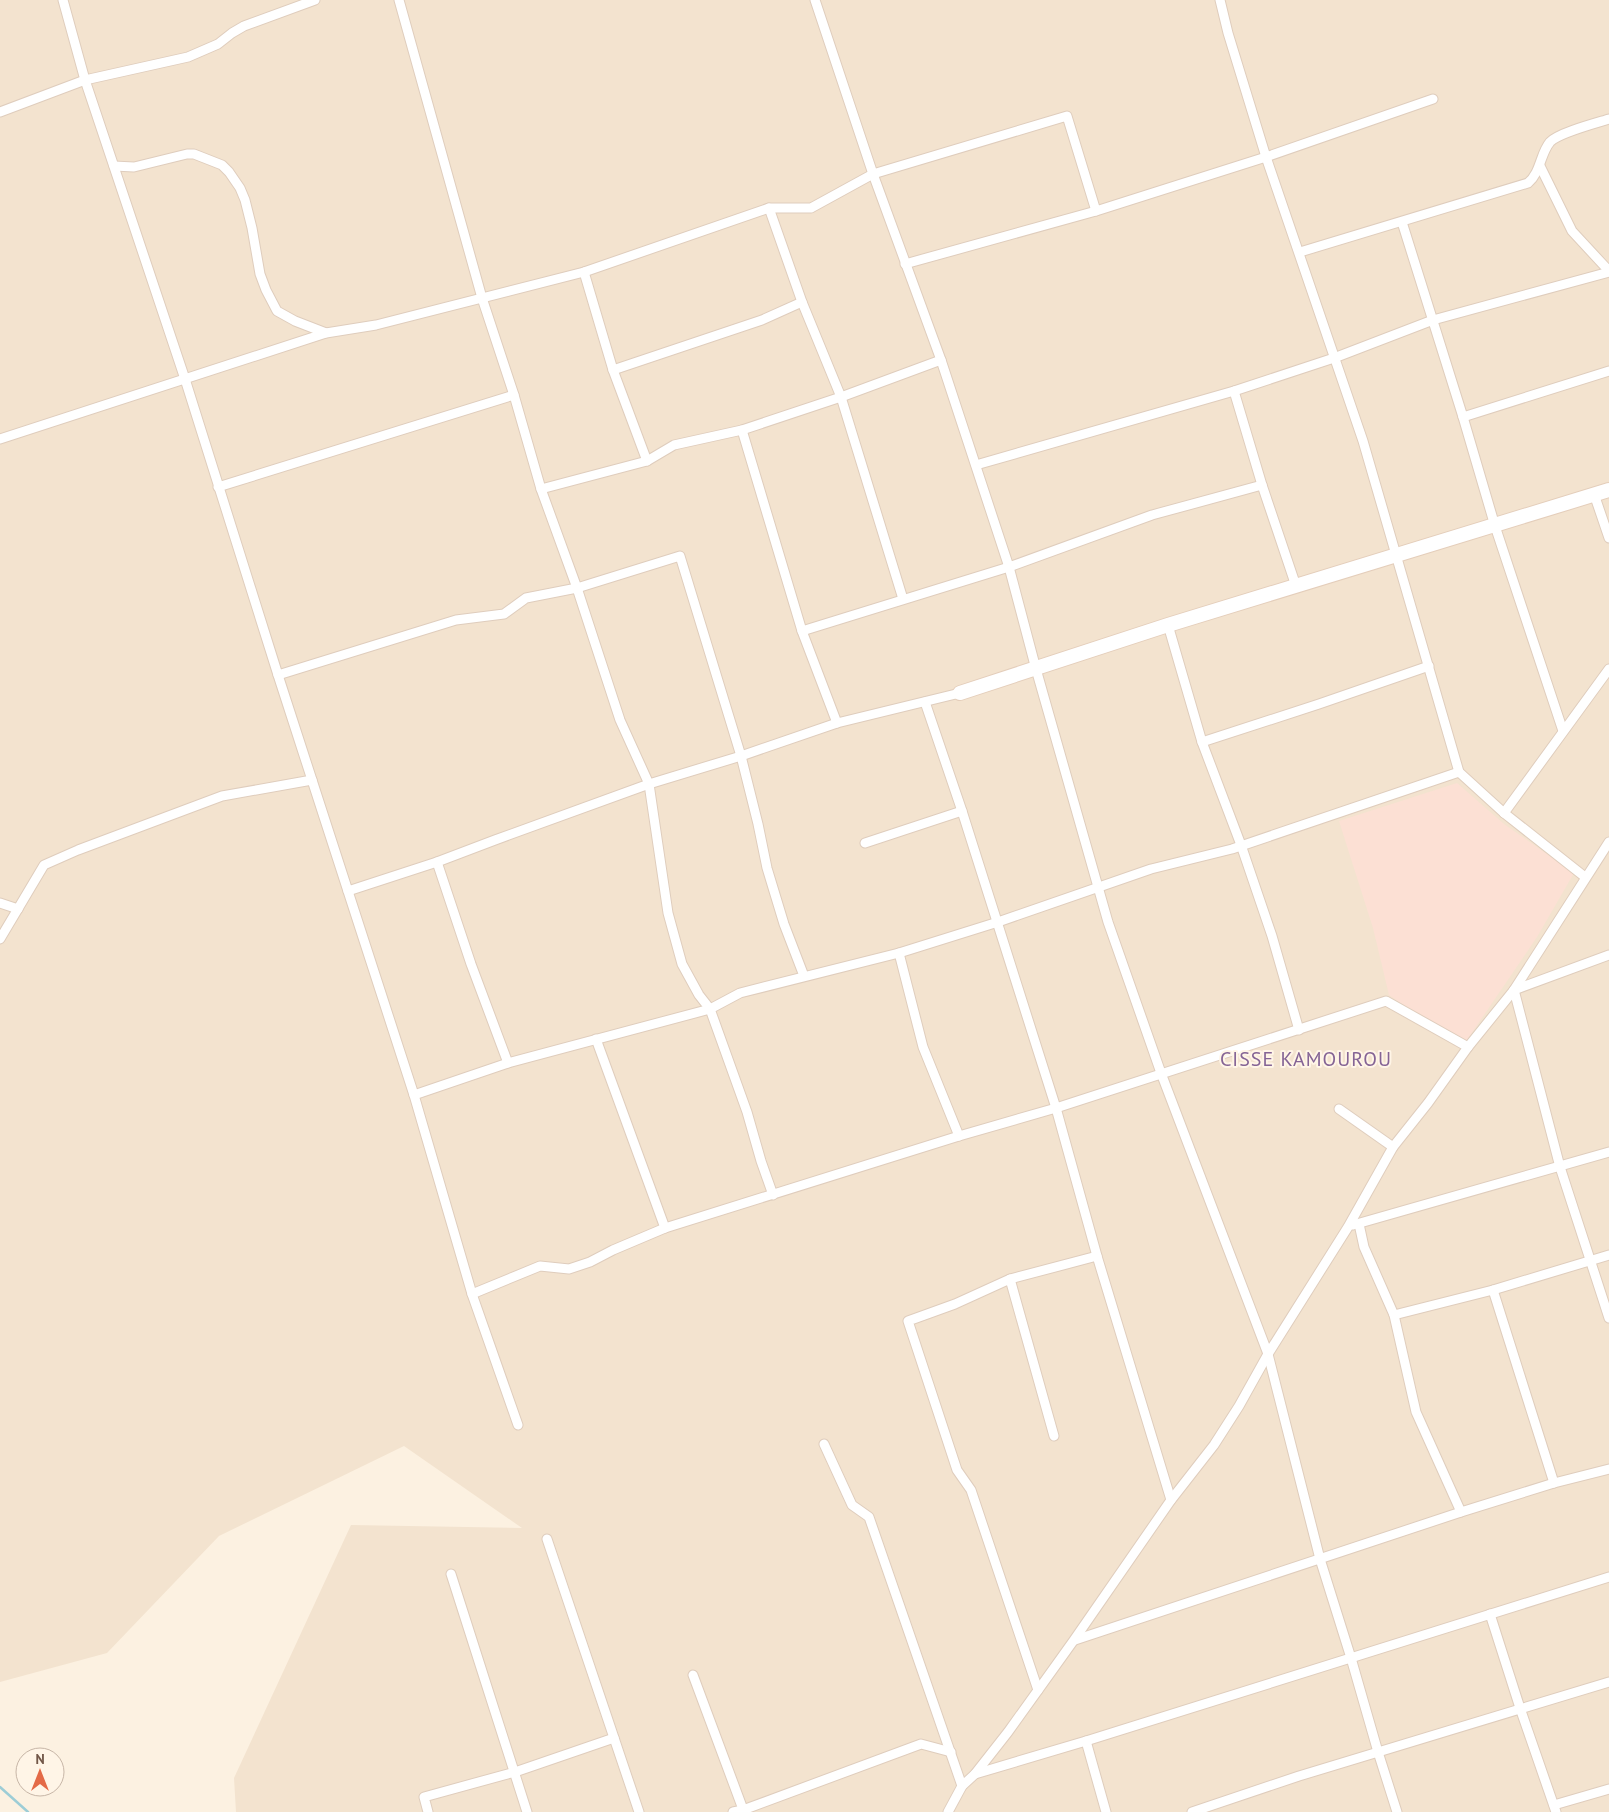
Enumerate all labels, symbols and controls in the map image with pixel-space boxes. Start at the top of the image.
district label: CISSE KAMOUROU [1220,1046,1392,1072]
north arrow [15,1747,65,1797]
text: N [35,1750,45,1768]

